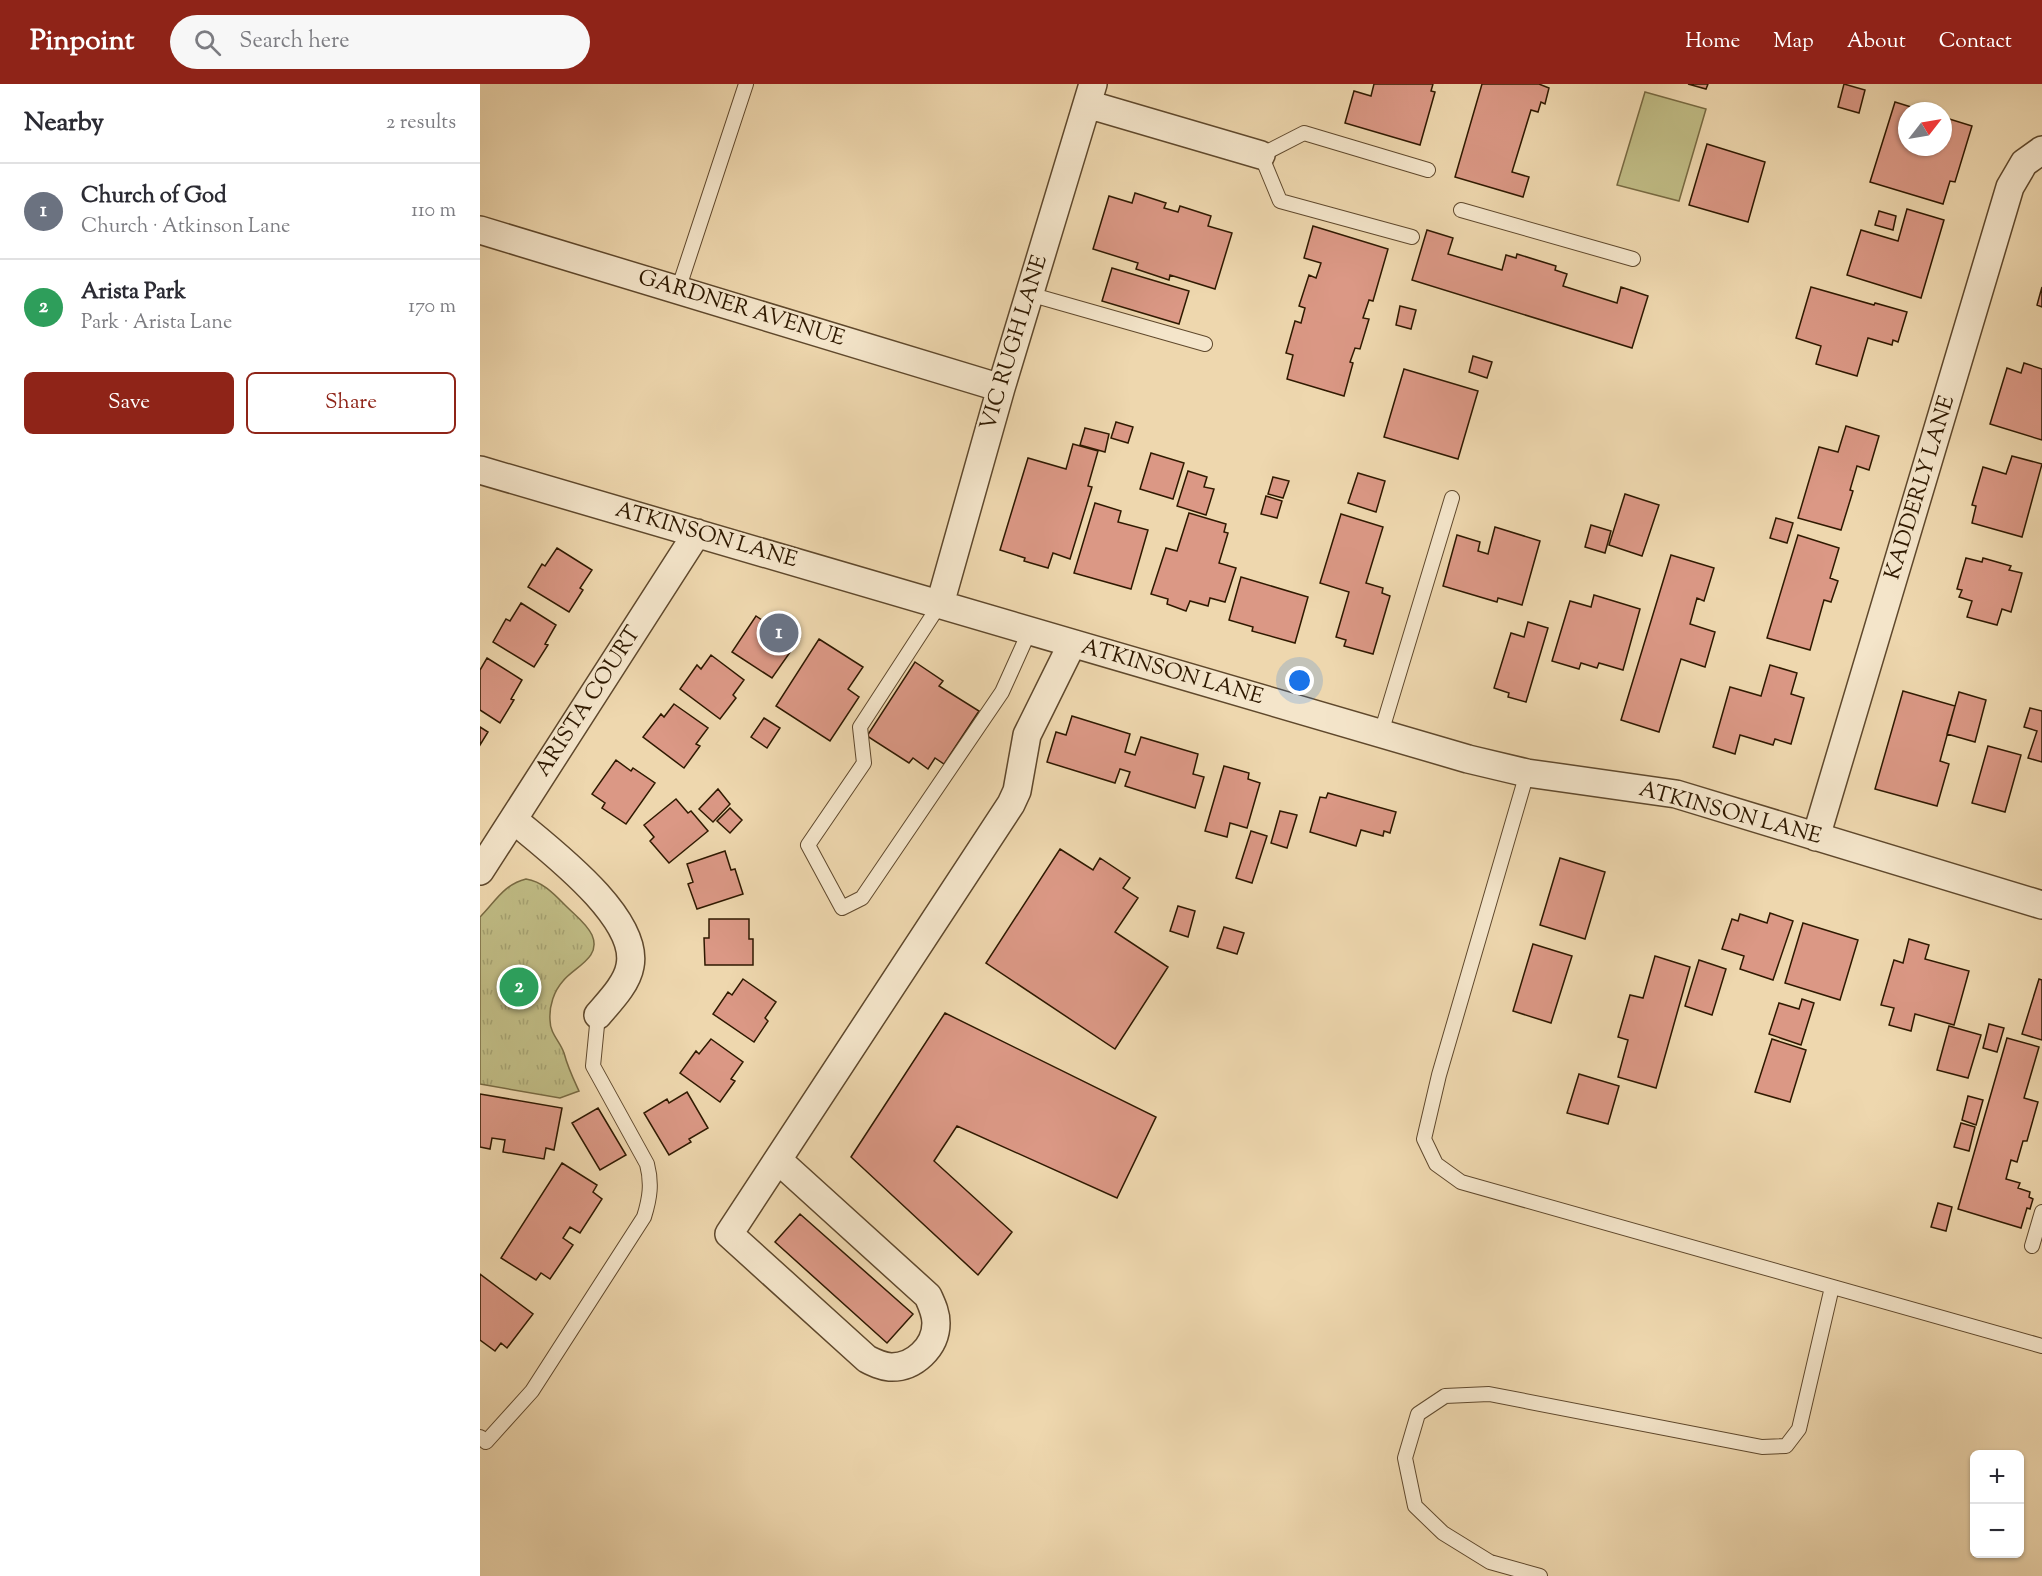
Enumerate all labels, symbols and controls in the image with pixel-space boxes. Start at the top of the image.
search box [170,15,590,69]
text: Pinpoint [30,22,134,62]
icon: search [191,26,224,59]
text: Search here [239,26,350,58]
text: Home [1685,27,1740,57]
text: Map [1773,27,1814,57]
text: About [1847,27,1906,57]
text: Contact [1939,27,2012,57]
north arrow [1898,102,1952,156]
text: Nearby [24,105,104,142]
text: 2 results [386,109,456,138]
text: Church of God [81,181,227,213]
text: 1 [40,197,47,226]
text: 110 m [411,197,456,226]
text: Church · Atkinson Lane [81,213,290,242]
street label: VIC RUGH LANE [973,251,1057,435]
street label: GARDNER AVENUE [634,262,848,356]
text: Arista Park [81,277,186,309]
text: 2 [39,293,48,322]
text: 170 m [408,293,456,322]
text: Park · Arista Lane [81,309,232,338]
button: Save [24,372,234,434]
button: Share [246,372,456,434]
street label: KADDERLY LANE [1878,392,1964,584]
street label: ATKINSON LANE [611,495,801,577]
pin: 1 [760,610,798,656]
street label: ARISTA COURT [528,620,650,784]
street label: ATKINSON LANE [1077,632,1267,714]
your location [1285,666,1314,695]
street label: ATKINSON LANE [1635,774,1825,854]
pin: 2 [500,964,538,1010]
map controls [1970,1450,2024,1558]
button: + [1970,1450,2024,1504]
button: − [1970,1504,2024,1558]

